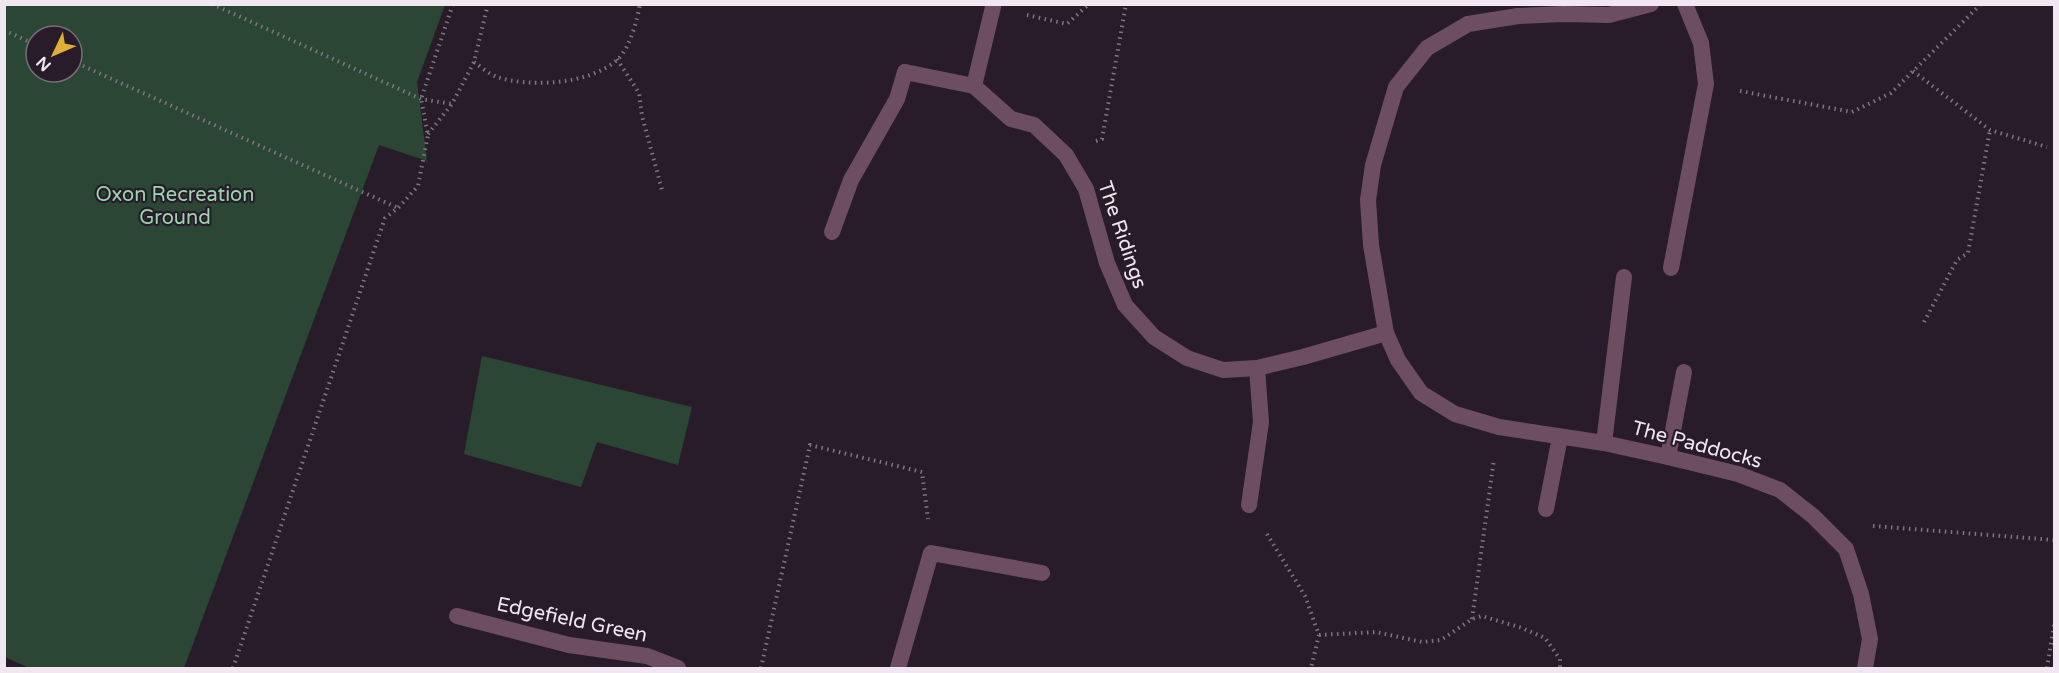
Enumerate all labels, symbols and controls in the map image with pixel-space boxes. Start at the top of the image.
north arrow [24,24,84,84]
text: N [32,52,56,75]
street label: The Ridings [1092,178,1152,292]
park label: Oxon Recreation Ground [96,183,254,230]
street label: The Paddocks [1629,416,1765,474]
street label: Edgefield Green [495,592,649,648]

